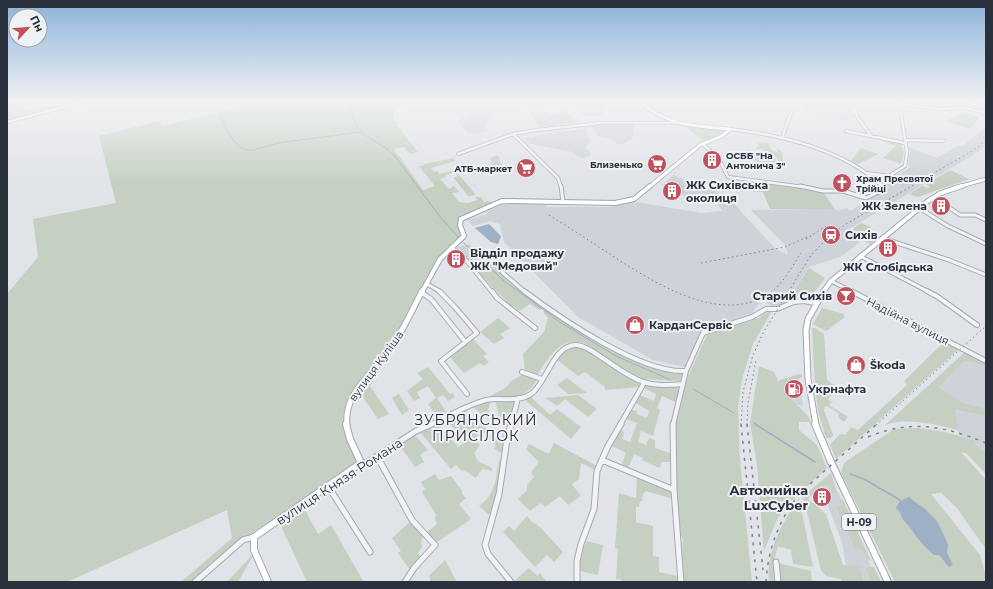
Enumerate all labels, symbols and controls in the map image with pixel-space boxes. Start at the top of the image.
north arrow [8,8,48,48]
text: Пн [27,13,47,34]
building icon: ОСББ "На Антонича 3" [701,149,723,171]
place label: ОСББ "На Антонича 3" [726,150,786,171]
supermarket icon: Близенько [646,153,668,175]
supermarket icon: АТБ-маркет [515,157,537,179]
place label: Близенько [590,159,643,170]
place label: АТБ-маркет [454,163,512,174]
church icon: Храм Пресвятої Трійці [831,172,853,194]
place label: Храм Пресвятої Трійці [856,173,933,194]
place label: ЖК Сихівська околиця [686,178,768,205]
building icon: ЖК Сихівська околиця [661,180,683,202]
building icon: ЖК Зелена [930,195,952,217]
place label: ЖК Зелена [861,199,927,213]
station icon: Сихів [820,224,842,246]
place label: Сихів [845,228,878,242]
building icon: ЖК Слобідська [877,237,899,259]
place label: Відділ продажу ЖК "Медовий" [470,246,564,273]
building icon: Відділ продажу ЖК "Медовий" [445,248,467,270]
place label: ЖК Слобідська [843,260,933,274]
bar icon: Старий Сихів [835,285,857,307]
place label: Старий Сихів [753,289,832,303]
street label: Надійна вулиця [864,294,952,348]
shop icon: КарданСервіс [624,314,646,336]
place label: КарданСервіс [649,318,733,332]
street label: вулиця Куліша [346,328,406,404]
shop icon: Škoda [845,354,867,376]
place label: Škoda [870,358,906,372]
fuel station icon: Укрнафта [783,378,805,400]
place label: Укрнафта [808,382,866,396]
district label: ЗУБРЯНСЬКИЙ ПРИСІЛОК [415,411,537,445]
street label: вулиця Князя Романа [273,434,405,528]
place label: Автомийка LuxCyber [729,482,808,513]
building icon: Автомийка LuxCyber [811,486,833,508]
road number: Н-09 [842,514,876,530]

